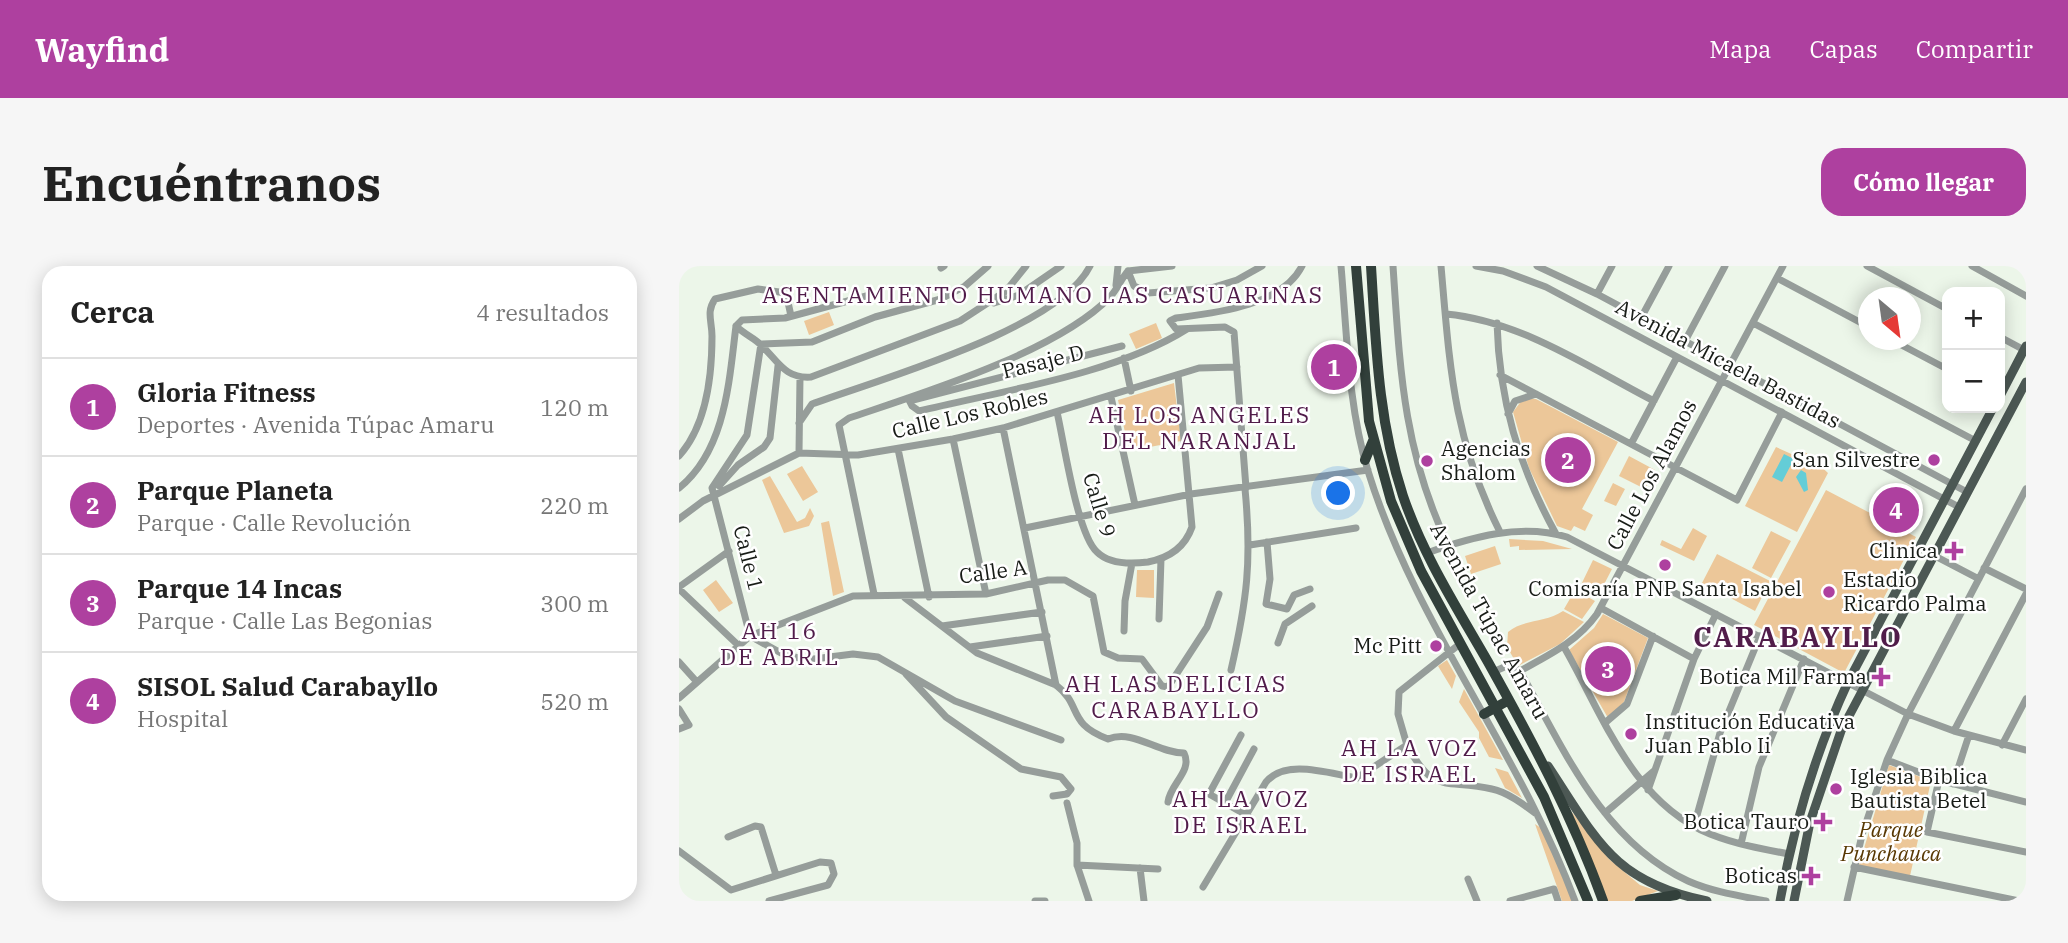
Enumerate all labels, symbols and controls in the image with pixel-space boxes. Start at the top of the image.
text: Wayfind [35,28,169,71]
text: Mapa [1709,33,1771,65]
text: Capas [1809,33,1878,65]
text: Compartir [1916,33,2033,65]
button: Cómo llegar [1821,148,2026,216]
text: Encuéntranos [42,151,381,214]
district label: ASENTAMIENTO HUMANO LAS CASUARINAS [762,279,1324,309]
north arrow [1858,287,1921,350]
map controls [1942,287,2005,413]
button: + [1942,287,2005,350]
text: Cerca [70,292,155,331]
street label: Avenida Micaela Bastidas [1611,292,1846,434]
text: 4 resultados [476,297,609,327]
street label: Pasaje D [999,337,1087,385]
pin: 1 [1311,341,1357,393]
button: − [1942,350,2005,413]
text: Gloria Fitness [137,375,316,409]
street label: Calle Los Robles [889,381,1050,445]
text: 1 [86,392,100,422]
text: 120 m [540,392,609,422]
street label: Calle Los Alamos [1600,394,1703,555]
district label: AH LOS ANGELES DEL NARANJAL [1089,399,1311,455]
text: Deportes · Avenida Túpac Amaru [137,409,495,439]
place label: Agencias Shalom [1441,434,1531,486]
pin: 2 [1545,434,1591,486]
place label: San Silvestre [1792,445,1920,473]
marker: San Silvestre [1926,452,1942,468]
marker: Agencias Shalom [1419,453,1435,469]
street label: Calle 9 [1077,469,1123,540]
text: Parque Planeta [137,473,333,507]
your location [1321,476,1355,510]
pin: 4 [1873,484,1919,536]
text: 2 [86,490,100,520]
text: 220 m [540,490,609,520]
text: Parque · Calle Revolución [137,507,411,537]
street label: Avenida Túpac Amaru [1424,517,1556,724]
street label: Calle 1 [727,522,771,593]
place label: Clinica [1869,536,1938,564]
marker: Clinica [1944,541,1964,561]
street label: Calle A [957,552,1029,590]
marker: Comisaría PNP Santa Isabel [1657,557,1673,573]
place label: Estadio Ricardo Palma [1843,565,1987,617]
text: Parque 14 Incas [137,571,342,605]
place label: Comisaría PNP Santa Isabel [1528,574,1802,602]
marker: Estadio Ricardo Palma [1821,584,1837,600]
text: 3 [86,588,100,618]
text: 300 m [540,588,609,618]
text: Parque · Calle Las Begonias [137,605,433,635]
district label: AH 16 DE ABRIL [720,615,840,671]
district label: CARABAYLLO [1693,618,1903,655]
place label: Mc Pitt [1354,631,1422,659]
marker: Mc Pitt [1428,638,1444,654]
pin: 3 [1585,643,1631,695]
place label: Botica Mil Farma [1699,662,1867,690]
district label: AH LAS DELICIAS CARABAYLLO [1065,668,1287,724]
text: SISOL Salud Carabayllo [137,669,438,703]
marker: Botica Mil Farma [1873,669,1889,685]
text: 4 [86,686,100,716]
text: 520 m [540,686,609,716]
text: Hospital [137,703,228,733]
place label: Institución Educativa Juan Pablo Ii [1645,707,1855,759]
marker: Institución Educativa Juan Pablo Ii [1623,726,1639,742]
district label: AH LA VOZ DE ISRAEL [1341,732,1479,788]
place label: Iglesia Biblica Bautista Betel [1850,762,1988,814]
marker: Iglesia Biblica Bautista Betel [1828,781,1844,797]
district label: AH LA VOZ DE ISRAEL [1172,783,1310,839]
place label: Botica Tauro [1684,807,1809,835]
marker: Botica Tauro [1815,814,1831,830]
park label: Parque Punchauca [1840,815,1942,867]
place label: Boticas [1725,861,1797,889]
marker: Boticas [1803,868,1819,884]

